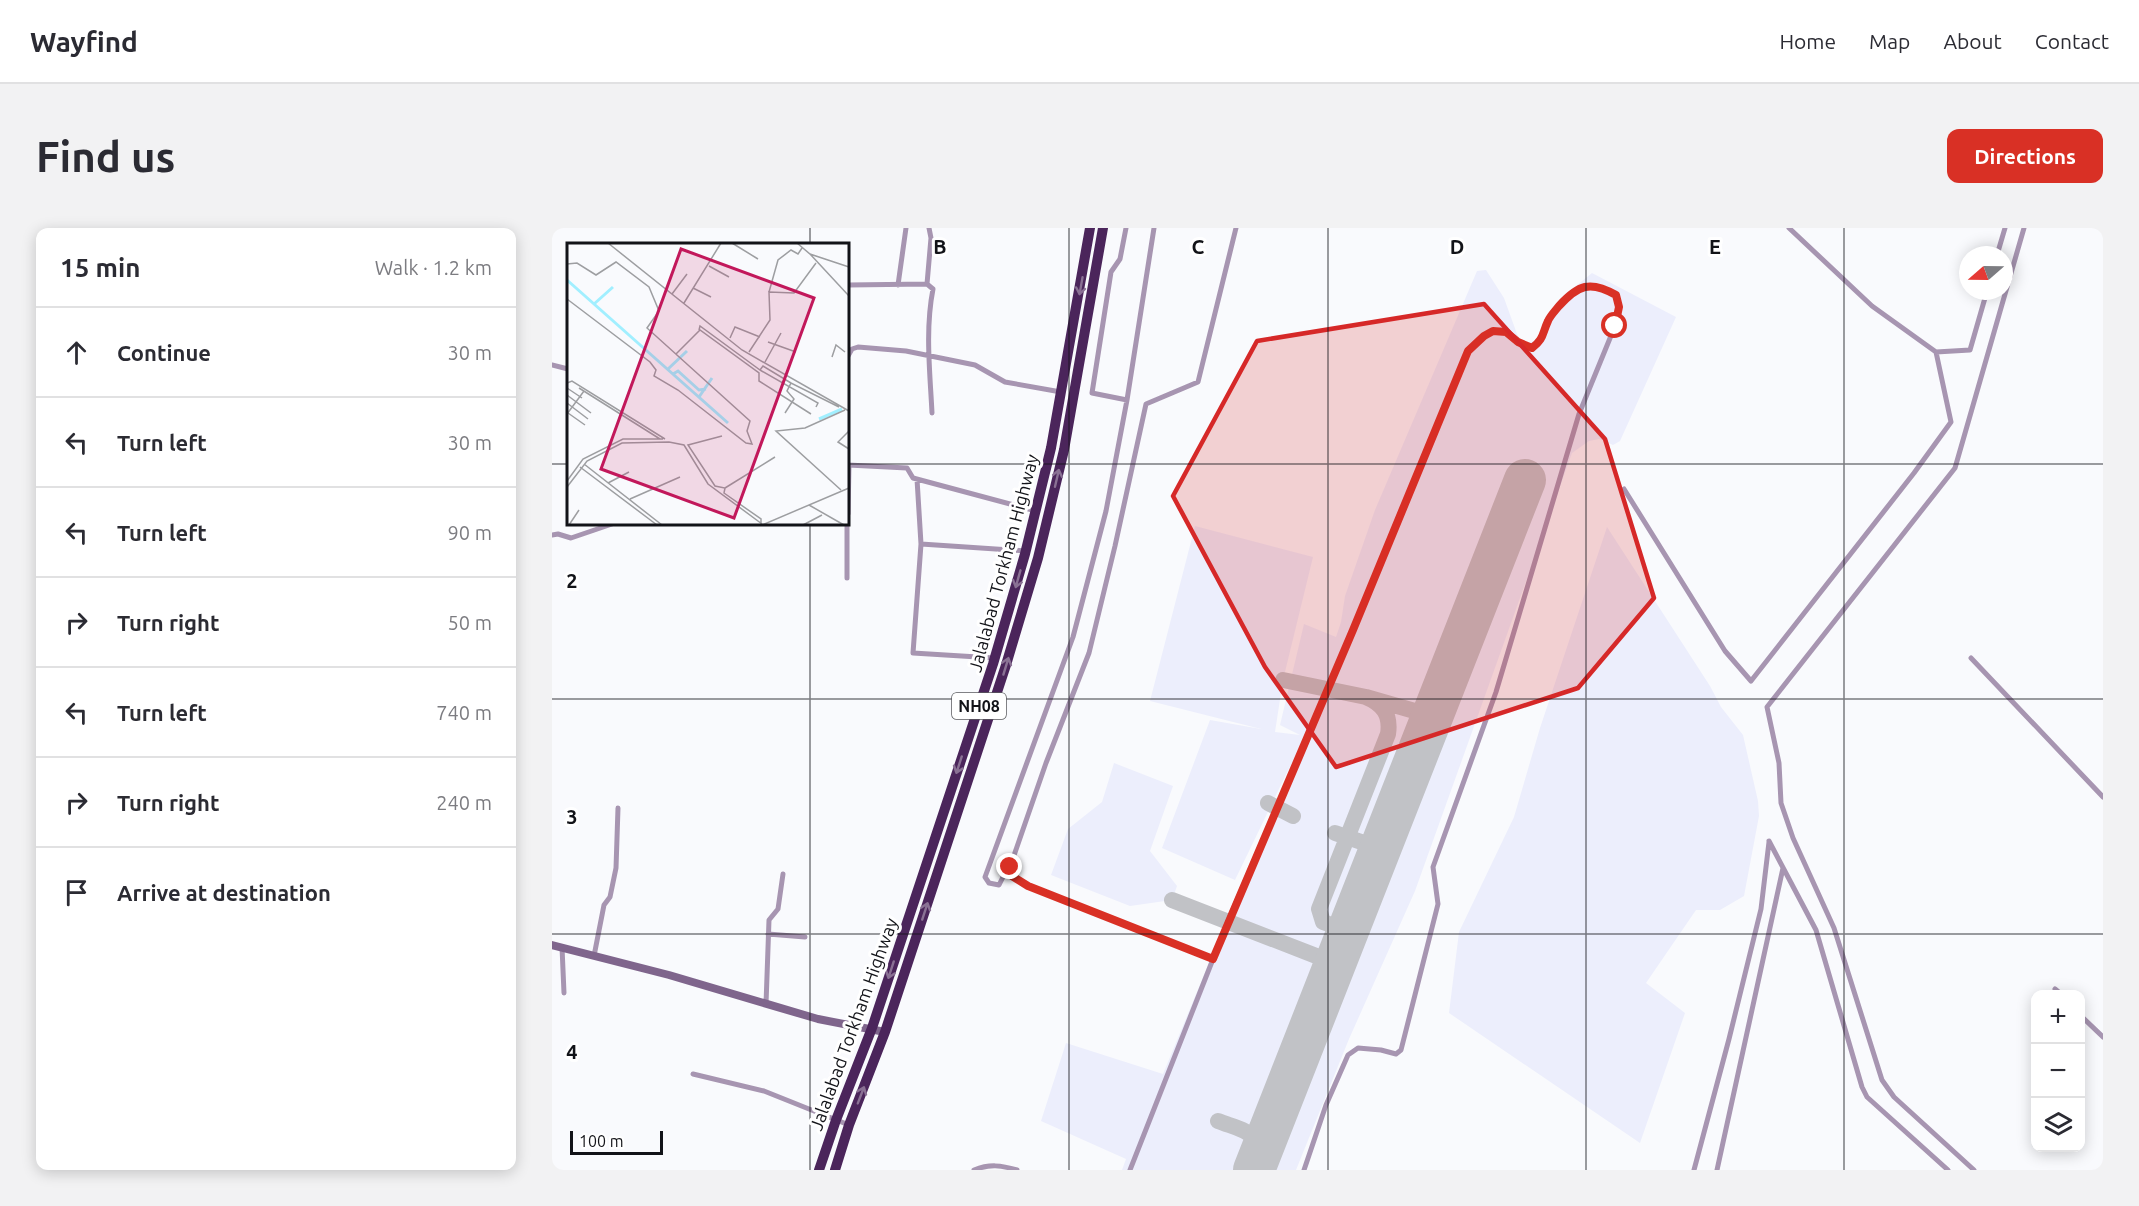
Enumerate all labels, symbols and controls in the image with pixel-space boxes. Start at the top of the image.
text: Wayfind [30,26,138,57]
text: Home [1779,29,1836,53]
text: Map [1869,29,1910,53]
text: About [1943,29,2002,53]
text: Contact [2035,29,2109,53]
button: Directions [1947,129,2103,183]
text: Find us [36,133,175,180]
text: B [933,235,947,258]
text: C [1192,235,1205,258]
text: D [1450,235,1464,258]
text: E [1709,235,1721,258]
inset map [567,243,849,525]
north arrow [1959,246,2013,300]
text: 15 min [60,253,140,282]
text: Walk · 1.2 km [375,256,492,279]
one-way arrow [1075,275,1086,295]
route start [1601,312,1627,338]
icon: ahead [60,336,93,369]
text: Continue [117,340,211,365]
text: 30 m [448,341,492,364]
icon: left [60,426,93,459]
text: Turn left [117,430,207,455]
text: 30 m [448,431,492,454]
street label: Jalalabad Torkham Highway [964,452,1042,674]
one-way arrow [1052,469,1064,488]
icon: left [60,516,93,549]
text: Turn left [117,520,207,545]
text: 90 m [448,521,492,544]
text: 2 [566,569,578,592]
one-way arrow [1012,569,1023,588]
icon: right [60,606,93,639]
text: Turn right [117,610,219,635]
text: 50 m [448,611,492,634]
one-way arrow [1001,657,1012,676]
road number: NH08 [952,693,1006,719]
icon: left [60,696,93,729]
text: Turn left [117,700,207,725]
text: 740 m [436,701,492,724]
one-way arrow [953,755,964,774]
icon: right [60,786,93,819]
text: Turn right [117,790,219,815]
text: 240 m [436,791,492,814]
text: 3 [566,805,578,828]
route end [996,853,1022,879]
icon: arrive [60,876,93,909]
text: Arrive at destination [117,880,331,905]
one-way arrow [920,902,931,921]
street label: Jalalabad Torkham Highway [805,915,901,1133]
one-way arrow [885,960,896,979]
map controls [2031,990,2085,1152]
button: + [2031,990,2085,1044]
text: 4 [566,1040,578,1063]
button: − [2031,1044,2085,1098]
one-way arrow [856,1086,867,1105]
button: layers [2031,1098,2085,1152]
scale bar [570,1128,663,1156]
text: 100 m [579,1132,624,1150]

